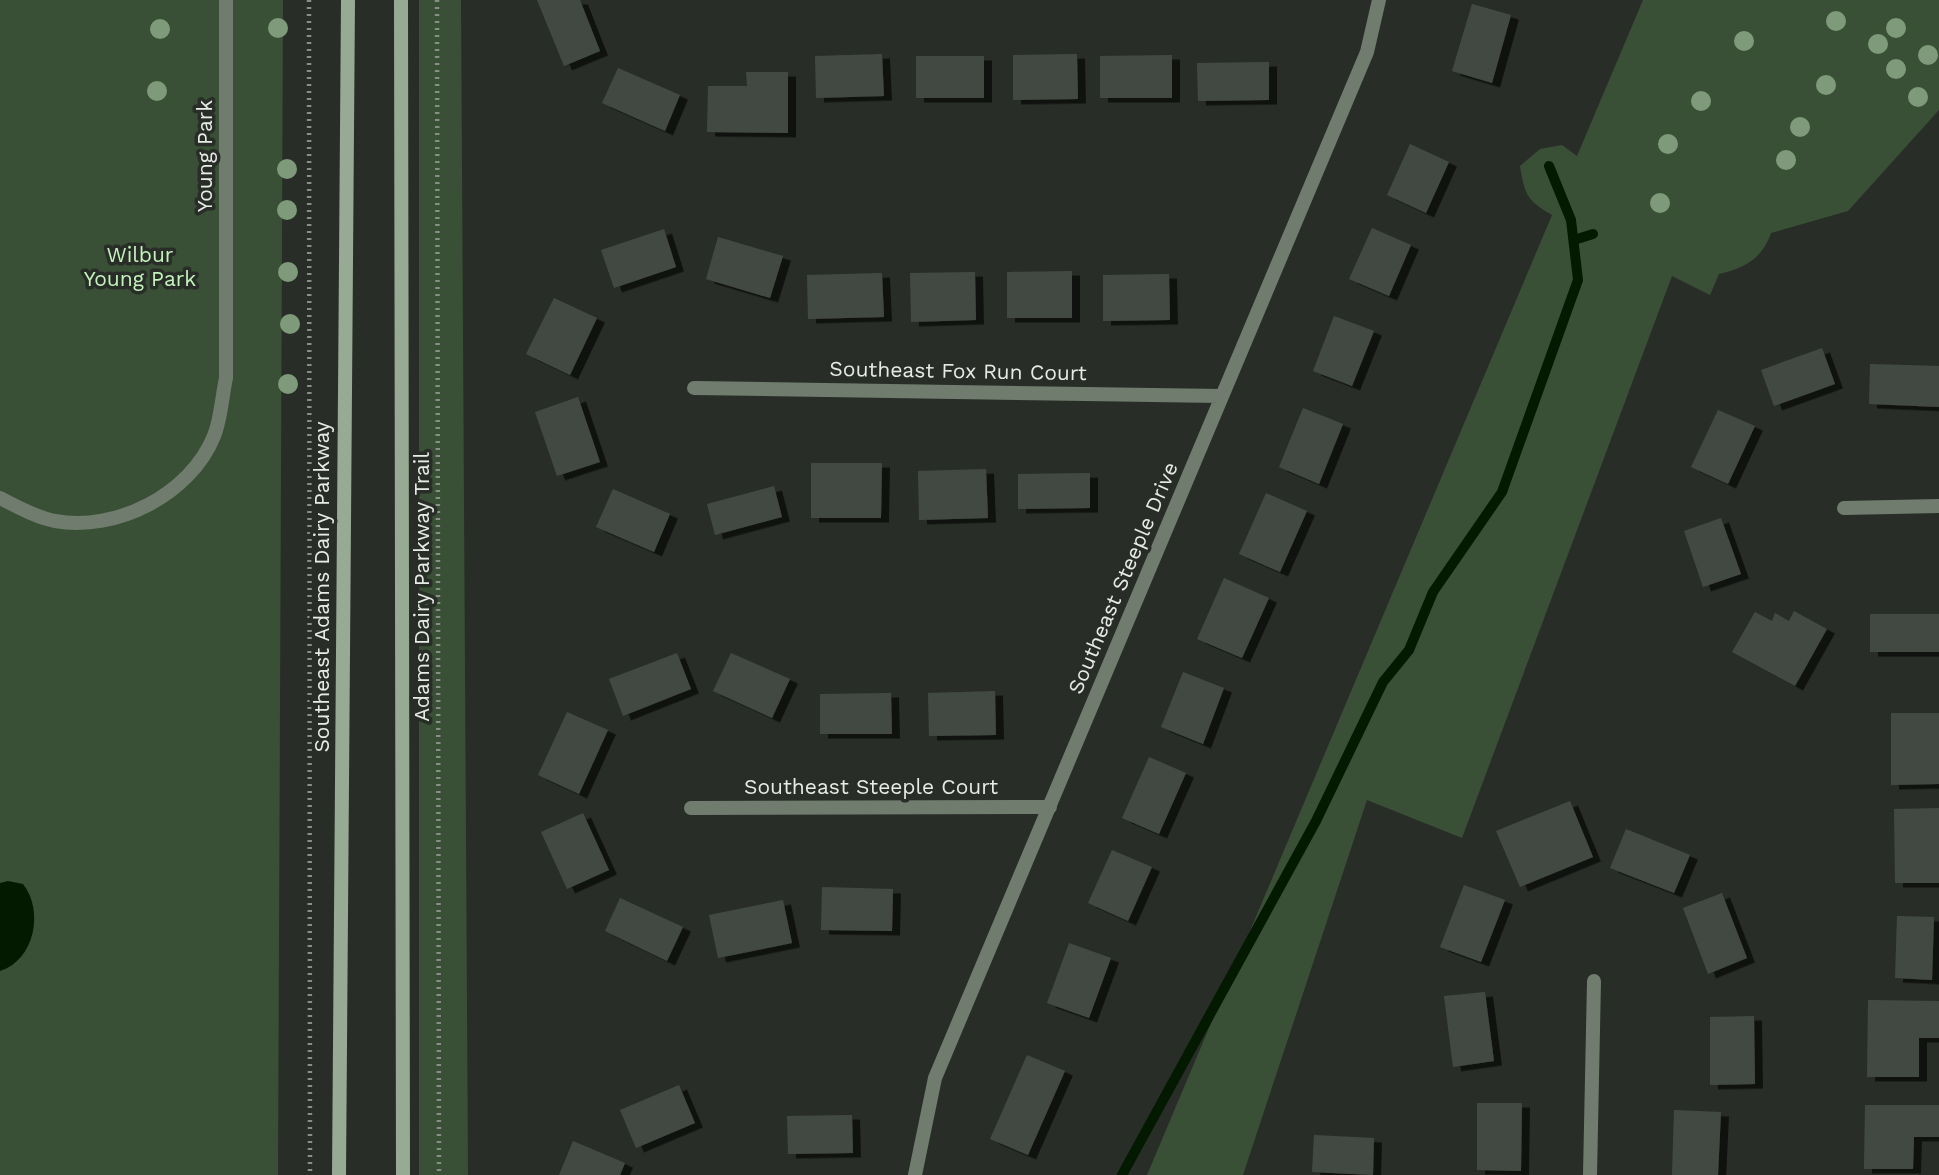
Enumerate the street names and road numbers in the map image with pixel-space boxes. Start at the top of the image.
street label: Young Park [192,100,217,212]
street label: Southeast Fox Run Court [829,356,1087,385]
street label: Southeast Adams Dairy Parkway [309,421,334,753]
street label: Adams Dairy Parkway Trail [409,452,434,722]
street label: Southeast Steeple Drive [1062,458,1183,697]
street label: Southeast Steeple Court [744,774,998,799]

